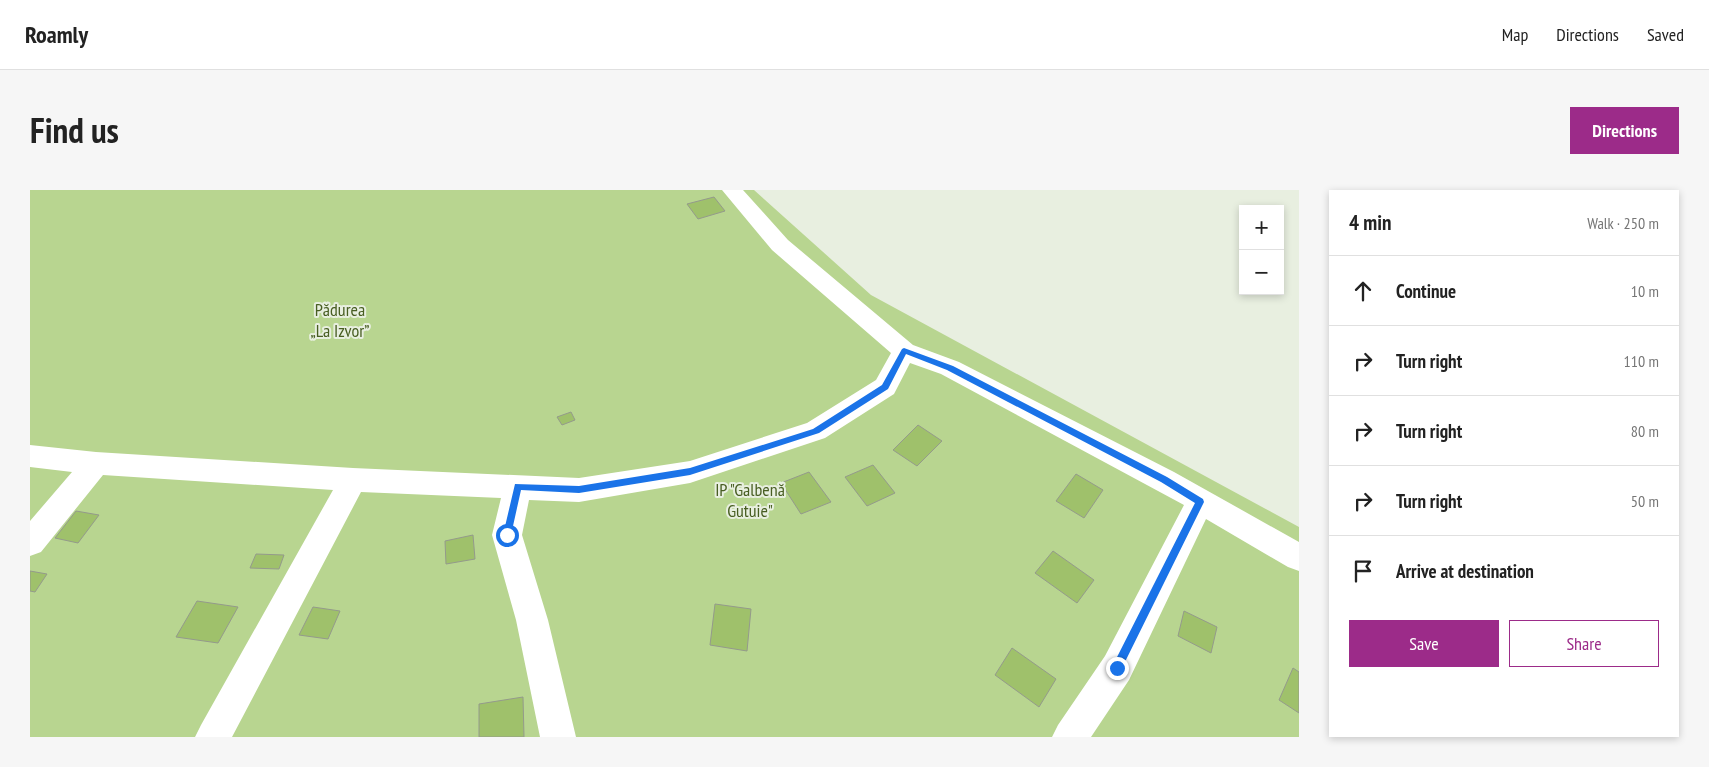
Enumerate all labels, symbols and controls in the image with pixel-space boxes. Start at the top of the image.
text: Roamly [25,19,88,50]
text: Map [1502,23,1528,46]
text: Directions [1556,23,1619,46]
text: Saved [1647,23,1684,46]
text: Find us [30,107,119,153]
button: Directions [1570,107,1679,154]
map controls [1239,205,1284,295]
button: + [1239,205,1284,250]
text: 4 min [1349,209,1391,236]
text: Walk · 250 m [1587,213,1659,233]
button: − [1239,250,1284,295]
icon: ahead [1349,277,1377,305]
text: Continue [1396,279,1456,303]
text: 10 m [1631,281,1659,301]
park label: Pădurea „La Izvor” [311,298,369,342]
icon: right [1349,347,1377,375]
text: Turn right [1396,349,1462,373]
text: 110 m [1624,351,1659,371]
icon: right [1349,417,1377,445]
text: Turn right [1396,419,1462,443]
text: 80 m [1631,421,1659,441]
park label: IP "Galbenă Gutuie" [715,478,785,522]
icon: right [1349,487,1377,515]
text: Turn right [1396,489,1462,513]
text: 50 m [1631,491,1659,511]
route start [496,524,519,547]
icon: arrive [1349,557,1377,585]
text: Arrive at destination [1396,559,1534,583]
button: Save [1349,620,1499,667]
button: Share [1509,620,1659,667]
route end [1106,657,1129,680]

